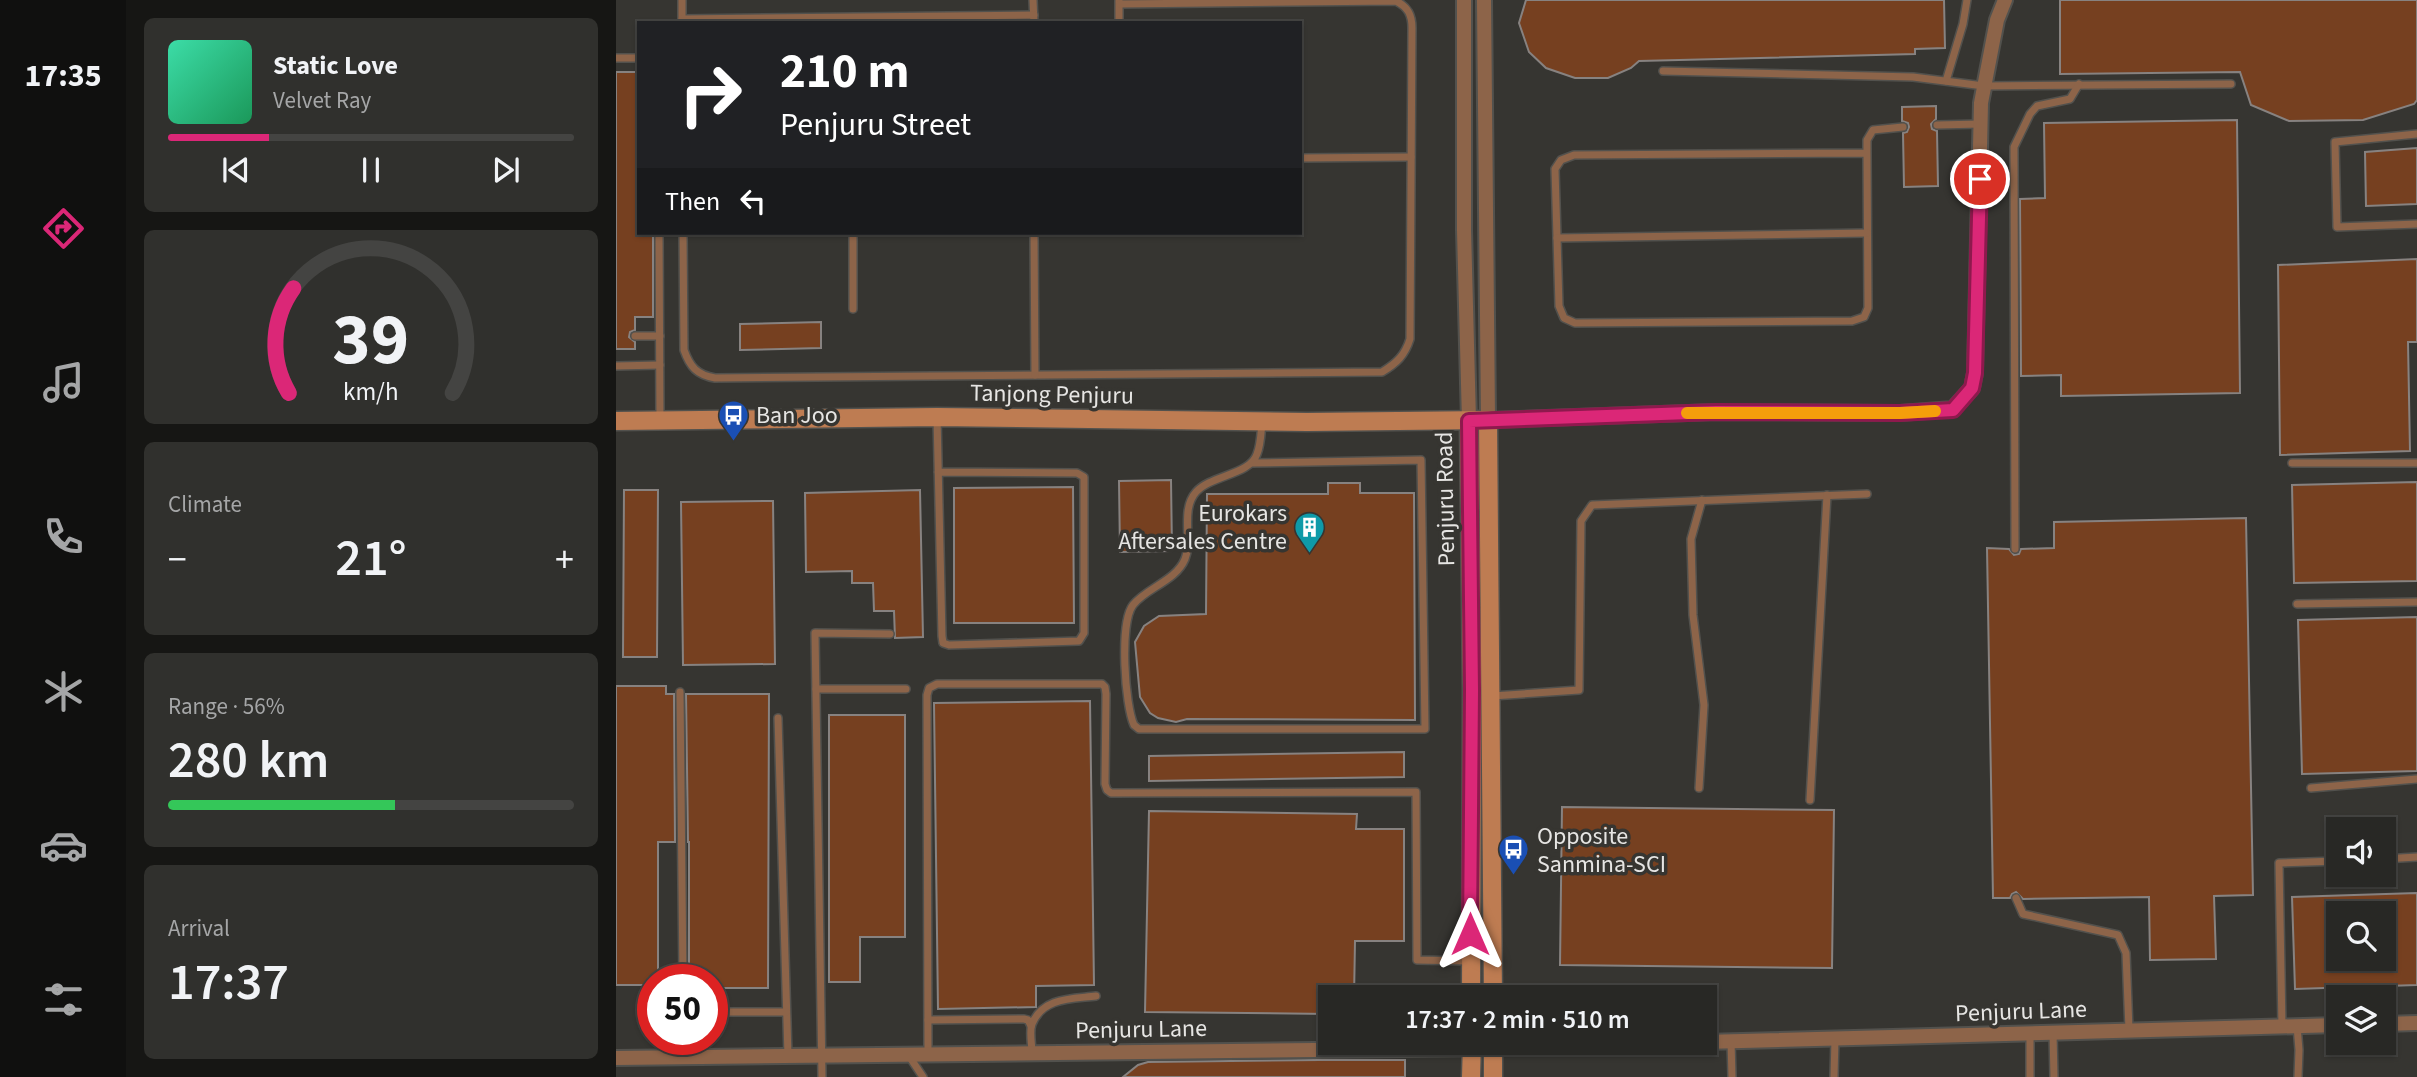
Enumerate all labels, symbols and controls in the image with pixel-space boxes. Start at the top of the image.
text: 210 m [780,37,909,107]
text: Static Love [273,47,398,84]
icon: right [665,49,756,140]
text: 17:35 [24,53,102,99]
text: Velvet Ray [273,84,371,117]
text: Penjuru Street [780,102,971,148]
pin [1950,149,2010,209]
icon: previous [217,151,255,189]
icon: pause [352,151,390,189]
icon: next [487,151,525,189]
icon: arrive [1961,160,1999,198]
icon: left [734,182,772,220]
text: Then [665,183,720,220]
icon: directions [39,204,88,253]
text: 39 [333,288,409,392]
icon: music [39,358,88,407]
text: km/h [343,373,399,409]
street label: Tanjong Penjuru [970,376,1134,413]
bus stop icon: Ban Joo [716,398,750,442]
place label: Ban Joo [756,398,838,433]
street label: Penjuru Road [1427,431,1464,567]
text: Climate [168,488,242,521]
place label: Eurokars Aftersales Centre [1118,496,1287,559]
building icon: Eurokars Aftersales Centre [1293,510,1327,554]
icon: phone [39,512,88,561]
text: 21° [335,522,407,596]
text: − [168,533,187,587]
text: + [555,533,574,587]
icon: climate [39,667,88,716]
text: Range · 56% [168,690,285,723]
text: 280 km [168,724,329,798]
map controls [2326,817,2396,1055]
button: sound [2326,817,2396,887]
place label: Opposite Sanmina-SCI [1537,819,1666,882]
icon: car [39,821,88,870]
bus stop icon: Opposite Sanmina-SCI [1497,833,1531,877]
position arrow [1433,897,1507,971]
button: search [2326,901,2396,971]
text: Arrival [168,912,230,945]
text: 17:37 [168,946,289,1020]
speed limit sign: 50 [637,964,728,1055]
icon: filters [39,975,88,1024]
button: layers [2326,985,2396,1055]
street label: Penjuru Lane [1954,992,2088,1031]
text: 17:37 · 2 min · 510 m [1405,1001,1630,1038]
street label: Penjuru Lane [1075,1011,1207,1048]

